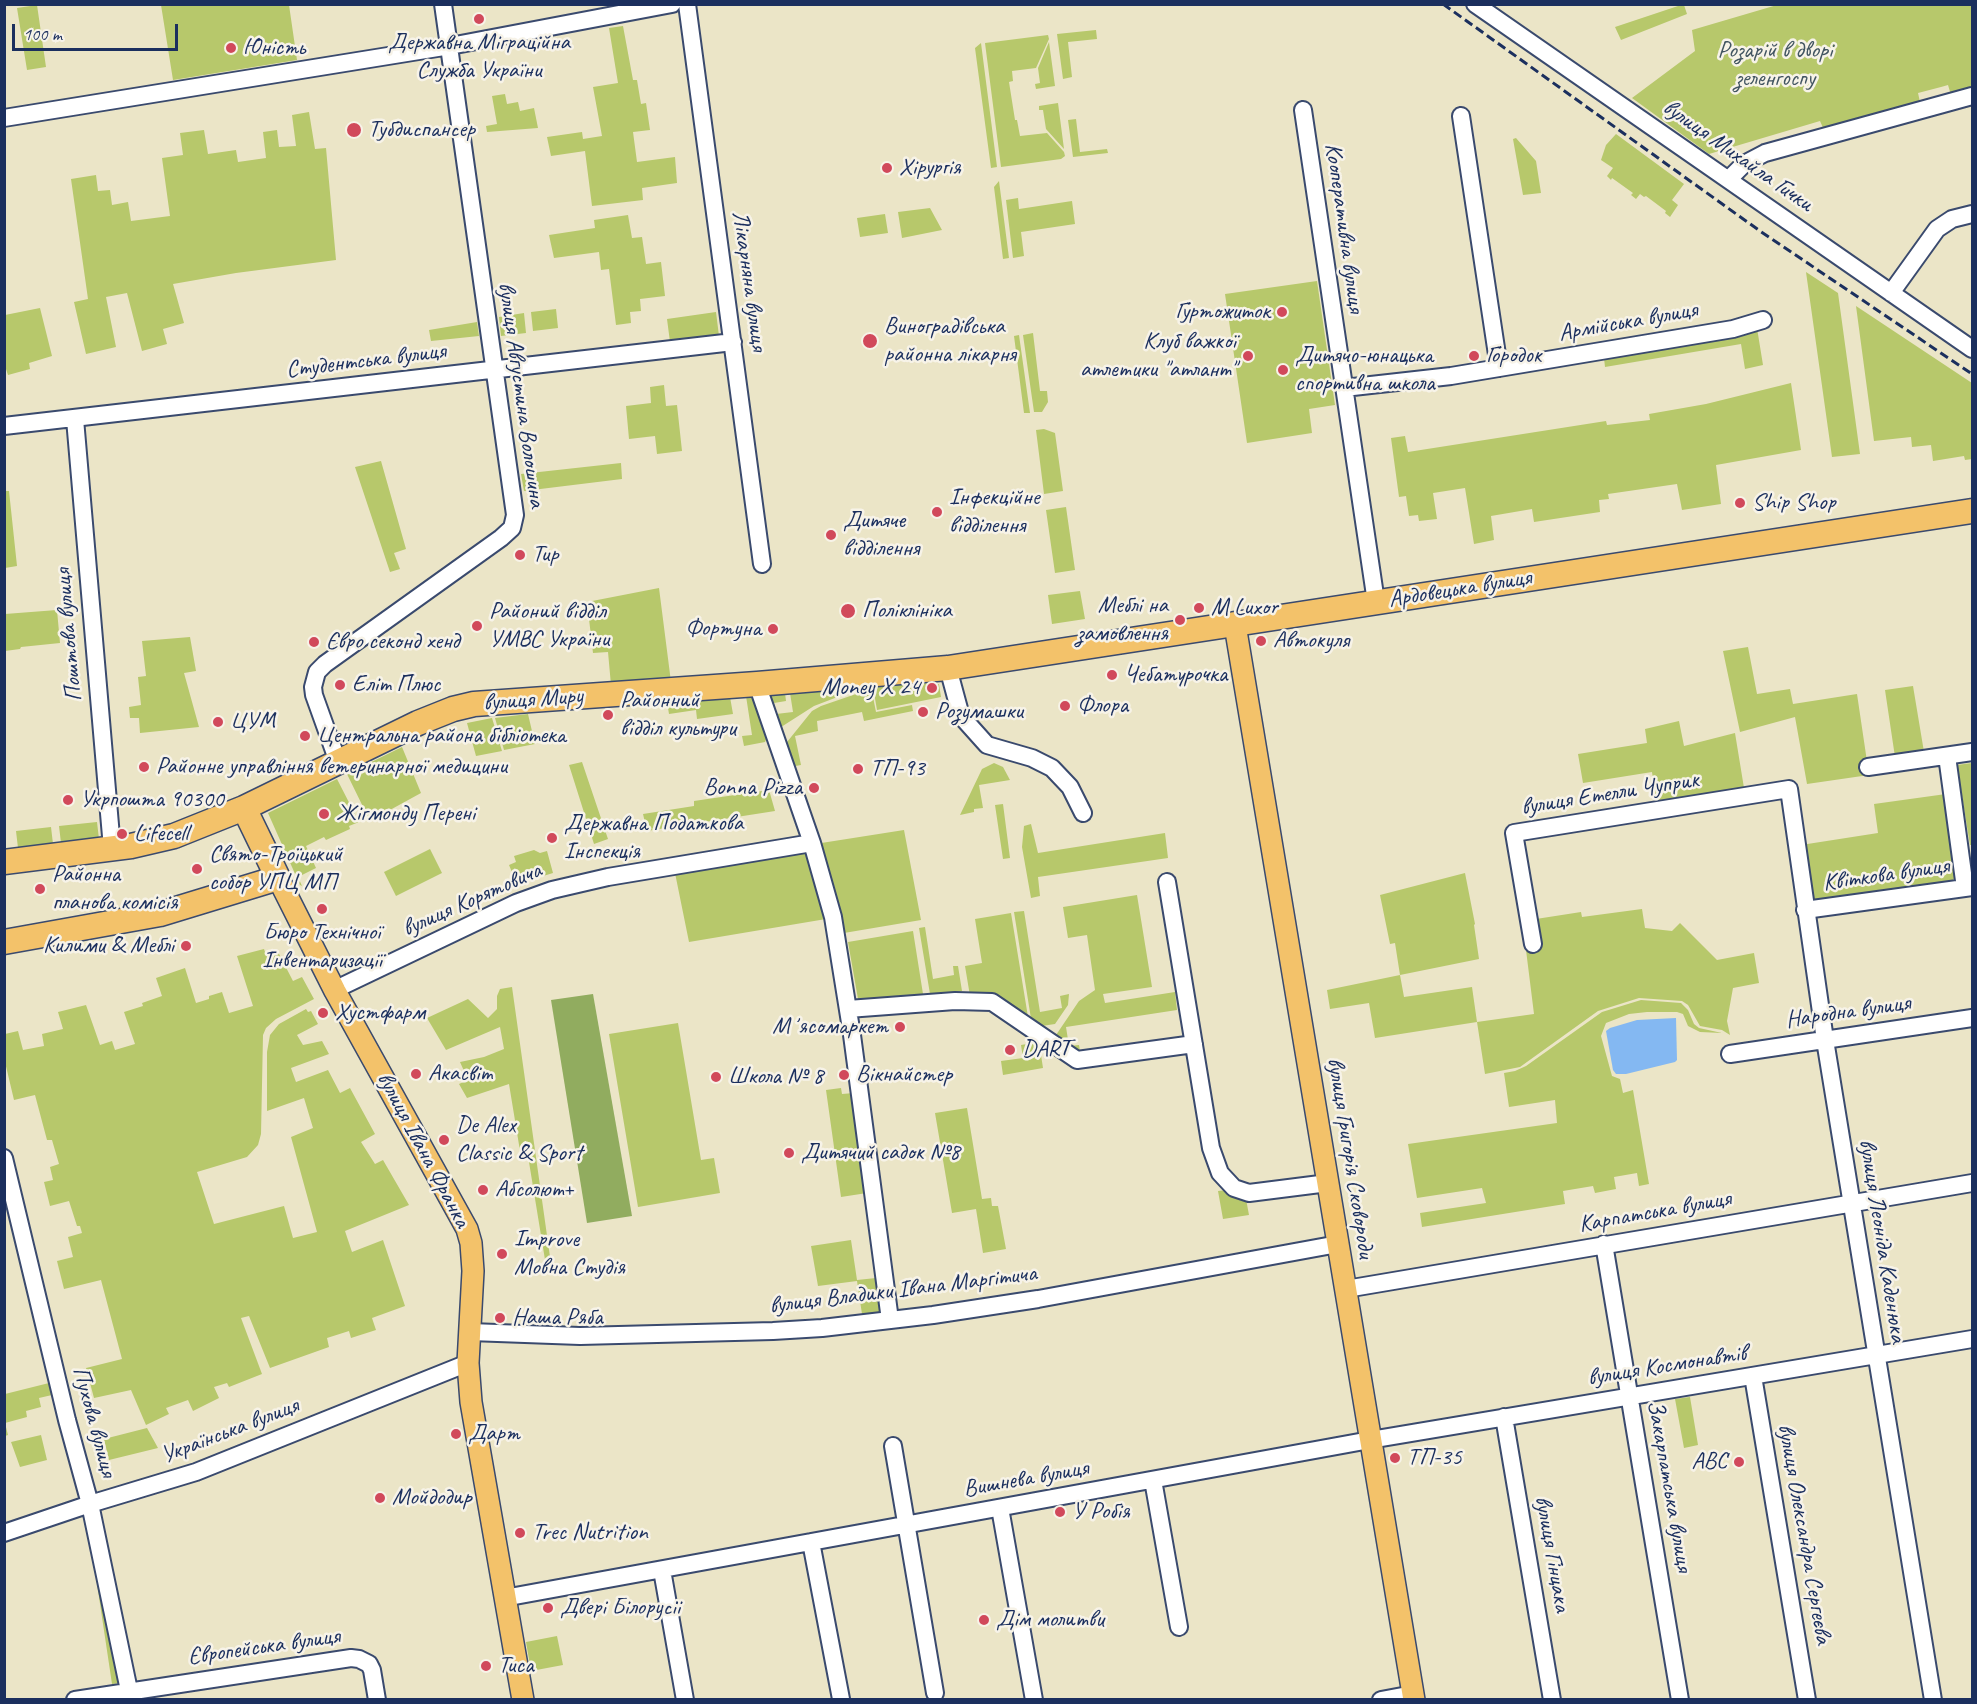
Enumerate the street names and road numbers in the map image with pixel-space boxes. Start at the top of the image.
street label: вулиця Михайла Гички [1657,93,1819,219]
street label: Кооперативна вулиця [1318,141,1370,315]
street label: Лікарняна вулиця [725,209,773,353]
street label: вулиця Августина Волошина [491,280,551,510]
street label: Армійська вулиця [1556,296,1700,348]
street label: Студентська вулиця [284,337,448,385]
street label: Ардовецька вулиця [1387,564,1533,614]
street label: Поштова вулиця [49,567,89,703]
street label: вулиця Миру [482,682,584,718]
street label: вулиця Етелли Чуприк [1519,766,1701,822]
street label: Квіткова вулиця [1821,852,1951,898]
street label: вулиця Корятовича [398,856,546,944]
street label: Народна вулиця [1784,989,1912,1035]
street label: вулиця Григорія Сковороди [1320,1055,1380,1261]
street label: вулиця Івана Франка [370,1067,476,1233]
street label: вулиця Леоніда Каденюка [1852,1137,1912,1345]
street label: Карпатська вулиця [1577,1184,1733,1240]
street label: вулиця Владики Івана Маргітича [768,1259,1038,1321]
street label: вулиця Космонавтів [1586,1339,1748,1393]
street label: Пухова вулиця [65,1364,123,1480]
street label: Українська вулиця [157,1392,303,1470]
street label: Закарпатська вулиця [1640,1398,1698,1574]
street label: вулиця Олександра Сергеєва [1770,1422,1838,1646]
street label: Вишнева вулиця [961,1454,1091,1504]
street label: вулиця Гінцака [1528,1494,1576,1614]
street label: Європейська вулиця [186,1622,342,1672]

